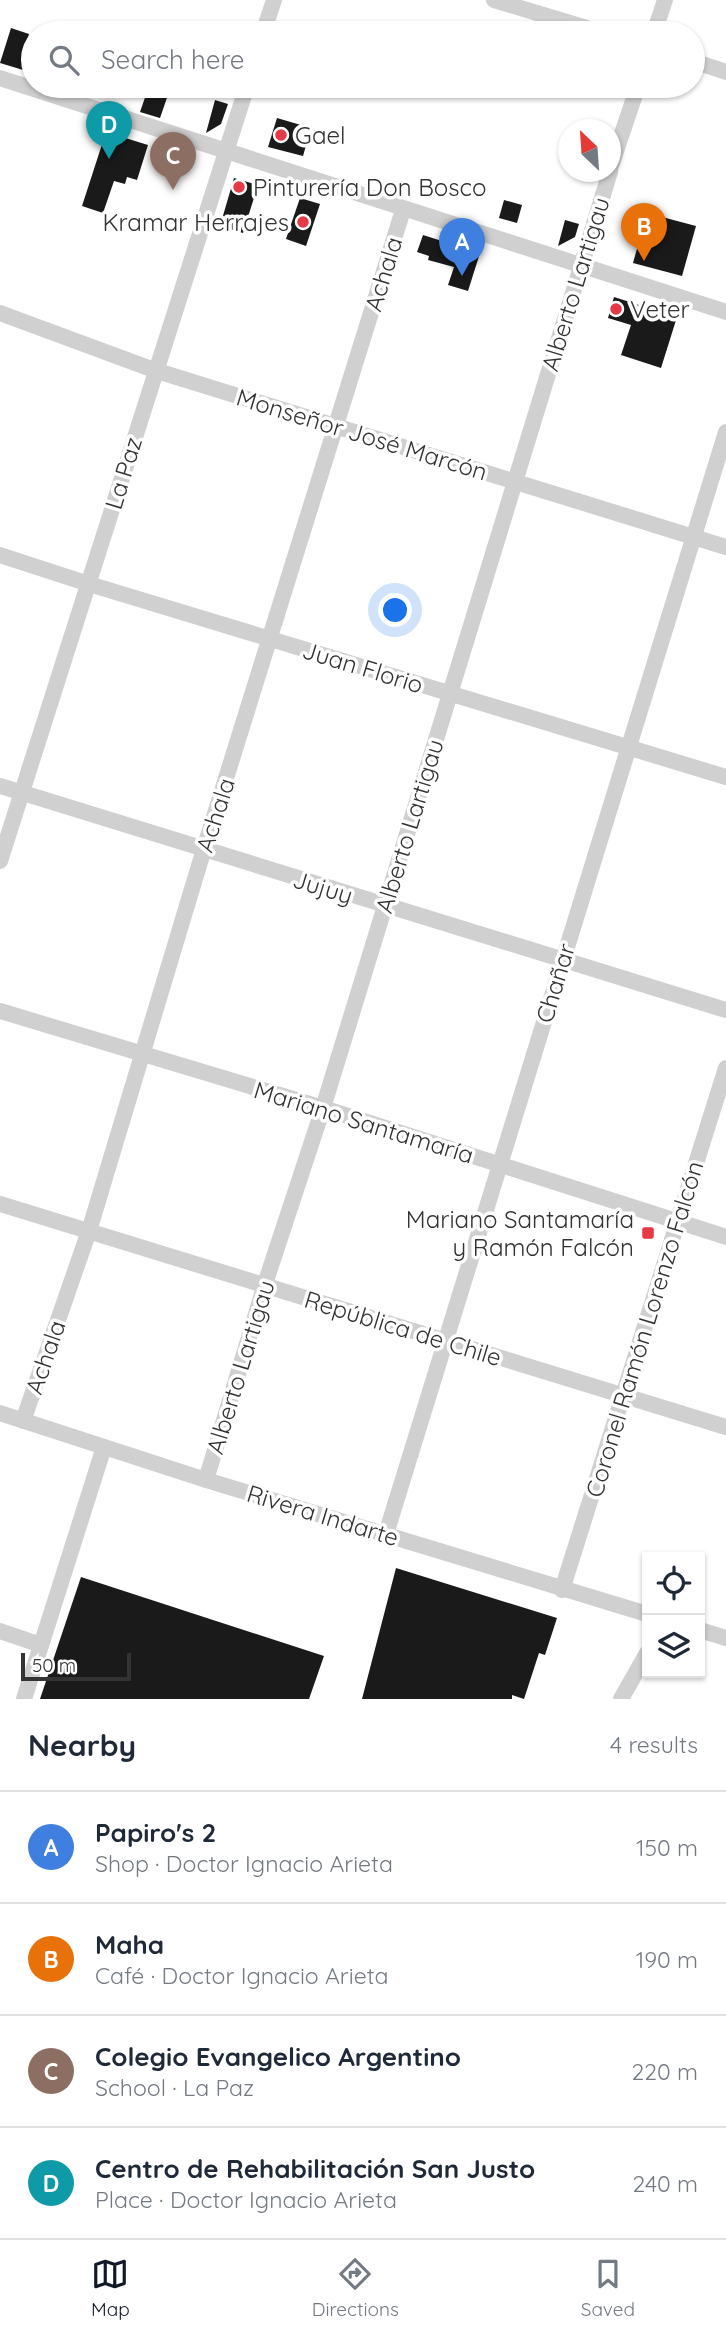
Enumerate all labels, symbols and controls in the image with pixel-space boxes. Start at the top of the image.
search box [21,21,705,98]
icon: search [45,41,83,79]
text: Search here [101,43,245,76]
pin: D [86,101,132,159]
north arrow [558,119,621,182]
place label: Gael [295,120,346,150]
marker: Gael [273,127,289,143]
pin: C [150,132,196,190]
place label: Pinturería Don Bosco [253,172,487,202]
marker: Pinturería Don Bosco [231,179,247,195]
street label: Alberto Lartigau [534,193,616,375]
pin: B [621,203,667,261]
place label: Kramar Herrajes [102,207,289,237]
marker: Kramar Herrajes [295,214,311,230]
pin: A [439,218,485,276]
street label: Achala [358,233,408,315]
place label: Veter [630,294,690,324]
marker: Veter [608,301,624,317]
street label: Monseñor José Marcón [233,382,491,486]
street label: La Paz [98,433,148,513]
your location [378,593,412,627]
street label: Juan Florio [299,634,427,700]
street label: Alberto Lartigau [368,735,450,917]
street label: Achala [189,774,241,856]
street label: Jujuy [289,864,357,910]
street label: Chañar [529,940,581,1026]
street label: Mariano Santamaría [251,1074,477,1170]
street label: Coronel Ramón Lorenzo Falcón [579,1157,709,1501]
place label: Mariano Santamaría y Ramón Falcón [406,1204,634,1262]
marker: Mariano Santamaría y Ramón Falcón [640,1225,656,1241]
street label: Alberto Lartigau [199,1276,281,1458]
street label: República de Chile [301,1284,505,1372]
street label: Achala [18,1316,72,1398]
street label: Rivera Indarte [243,1478,403,1552]
map controls [642,1552,705,1678]
button: locate [642,1552,705,1615]
button: layers [642,1615,705,1678]
scale bar [21,1650,131,1682]
text: 50 m [32,1653,76,1677]
text: Nearby [28,1726,136,1764]
text: 4 results [610,1730,698,1759]
text: Papiro's 2 [95,1816,216,1849]
text: A [44,1833,58,1862]
text: 150 m [636,1833,698,1862]
text: Shop · Doctor Ignacio Arieta [95,1849,393,1878]
text: Maha [95,1928,164,1961]
text: B [43,1945,59,1974]
text: 190 m [636,1945,698,1974]
text: Café · Doctor Ignacio Arieta [95,1961,388,1990]
text: Colegio Evangelico Argentino [95,2040,461,2073]
text: C [44,2057,58,2086]
text: 220 m [632,2057,698,2086]
text: School · La Paz [95,2073,254,2102]
text: Centro de Rehabilitación San Justo [95,2152,535,2185]
text: D [43,2169,59,2198]
text: 240 m [633,2169,698,2198]
text: Place · Doctor Ignacio Arieta [95,2185,397,2214]
tab: Map [91,2255,130,2321]
tab: Directions [312,2255,399,2321]
tab: Saved [581,2255,635,2321]

